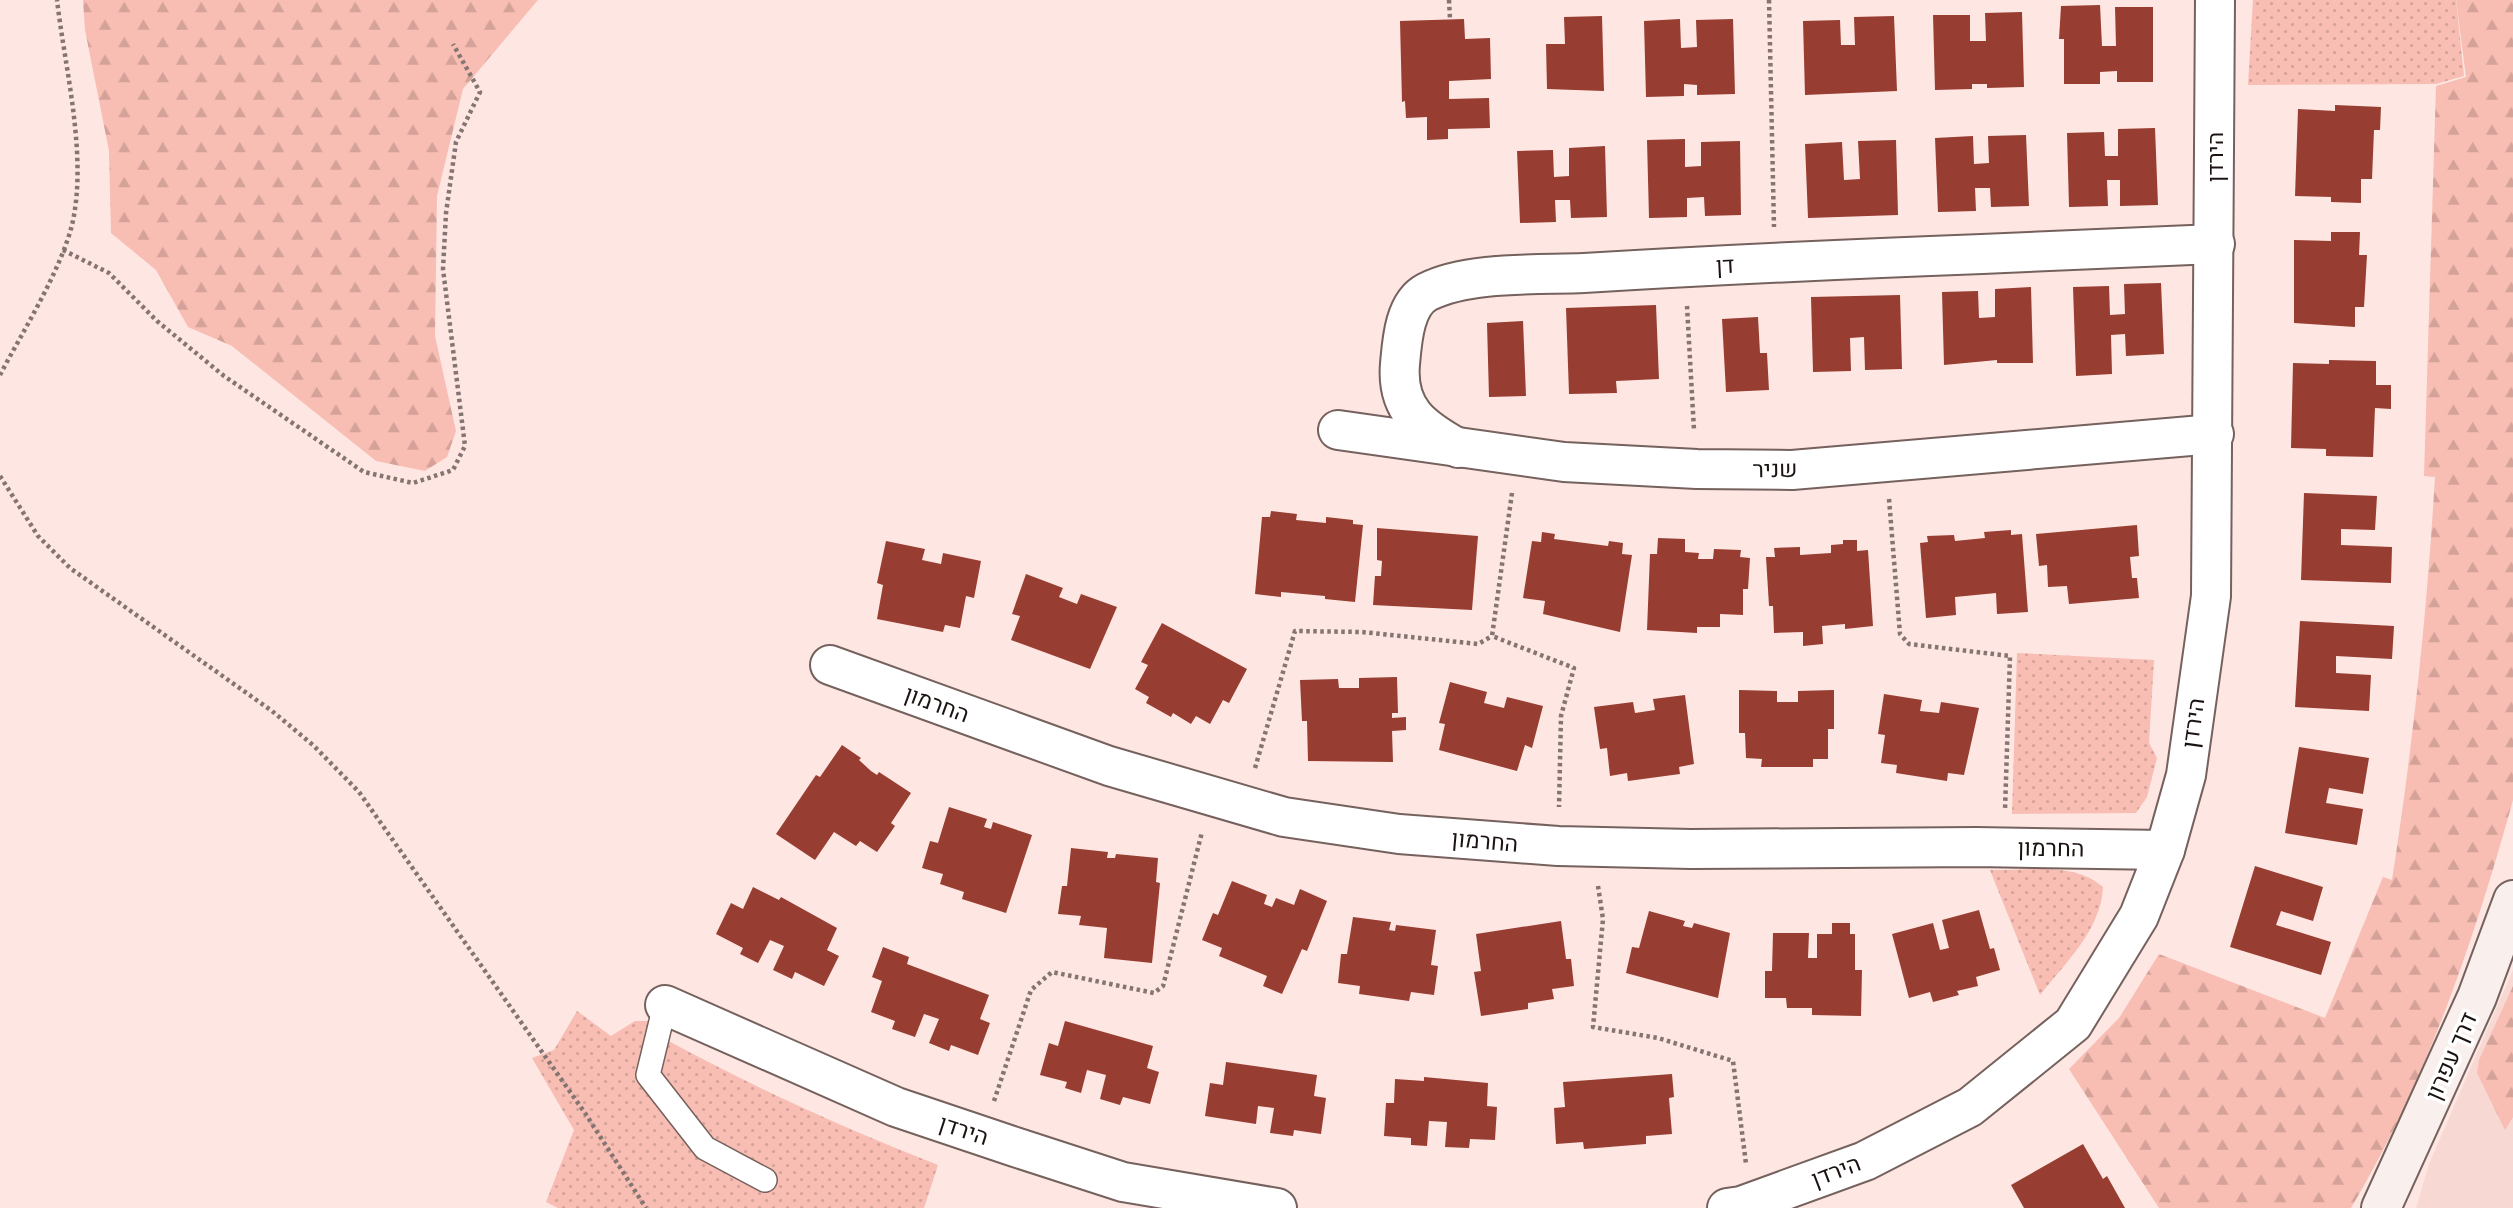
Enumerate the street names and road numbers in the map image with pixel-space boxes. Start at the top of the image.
street label: הירדן [2199,132,2231,182]
street label: דן [1715,249,1735,281]
street label: שניר [1752,453,1798,485]
street label: החרמון [900,678,974,730]
street label: הירדן [2174,696,2212,750]
street label: החרמון [1450,822,1520,860]
street label: החרמון [2017,831,2085,865]
street label: דרך עפרון [2417,1007,2485,1105]
street label: הירדן [935,1107,993,1153]
street label: הירדן [1807,1147,1865,1195]

